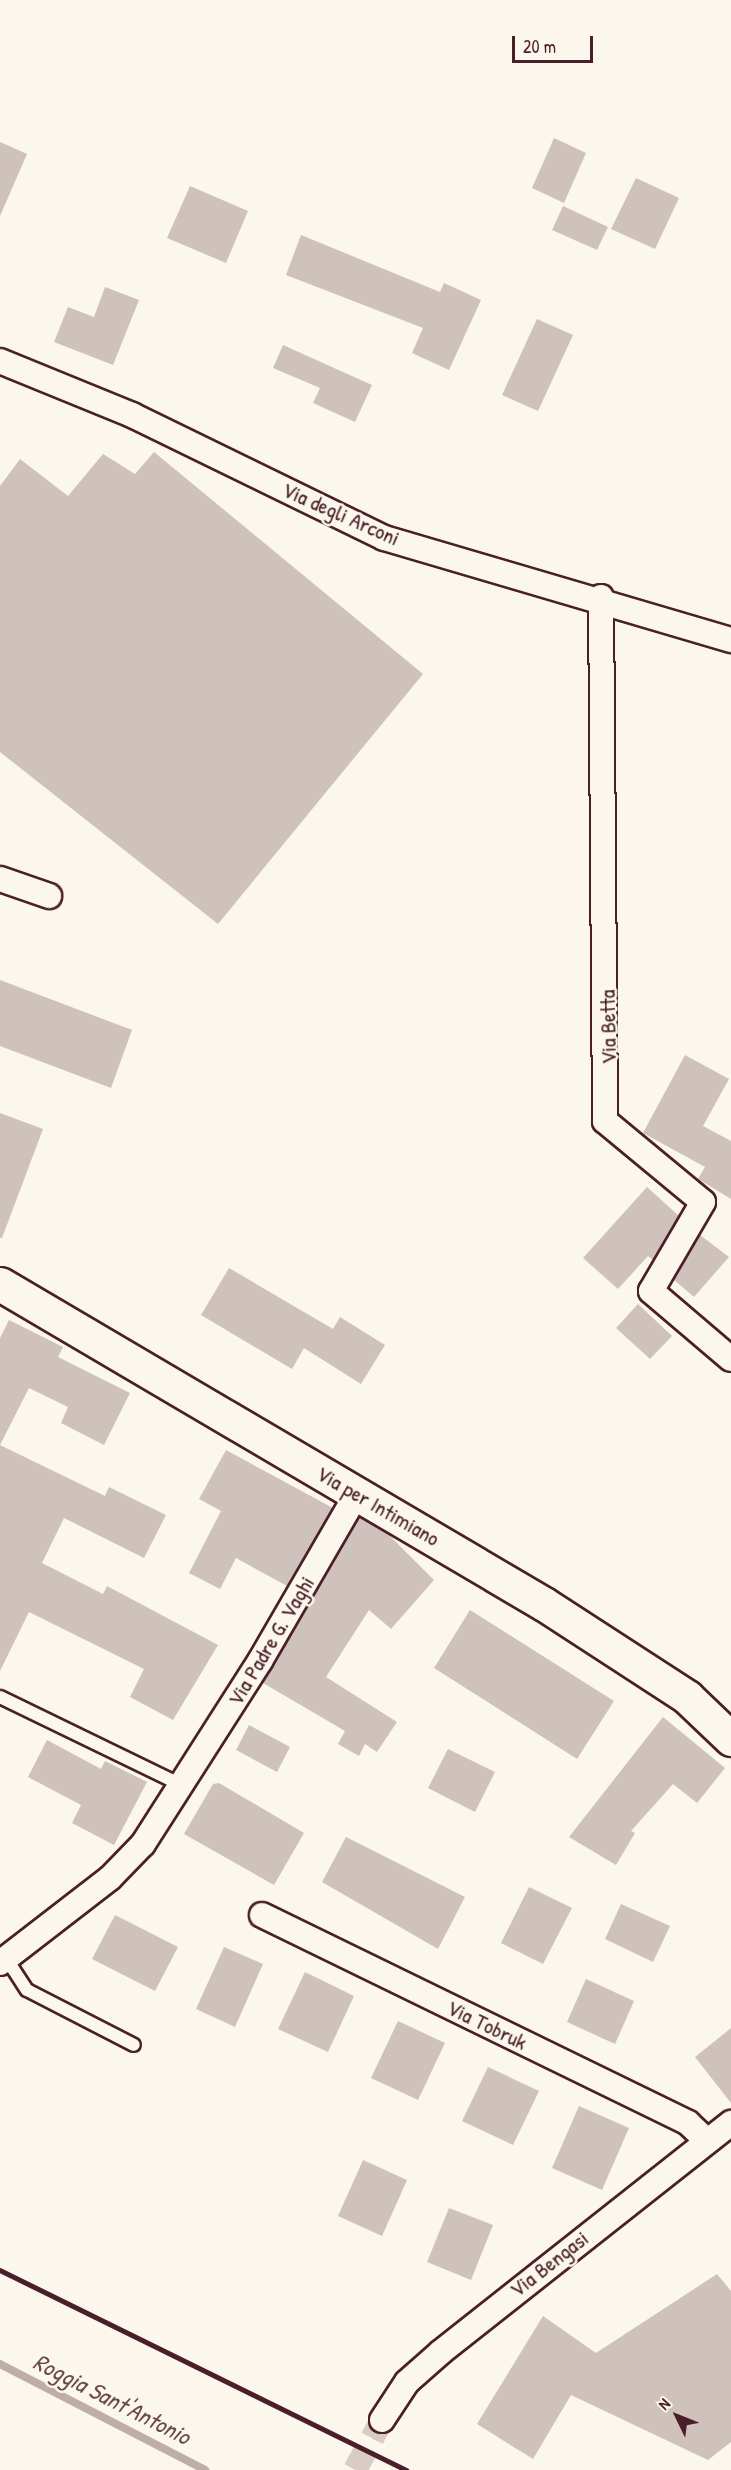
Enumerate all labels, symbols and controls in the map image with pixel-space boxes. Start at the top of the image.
scale bar [515,24,596,62]
text: 20 m [523,34,556,59]
street label: Via degli Arconi [278,476,404,552]
street label: Via Betta [594,989,622,1065]
street label: Via per Intimiano [312,1460,444,1552]
street label: Via Padre G. Vaghi [222,1571,320,1711]
street label: Via Tobruk [443,1994,531,2056]
street label: Via Bengasi [504,2225,594,2303]
water label: Roggia Sant'Antonio [29,2347,195,2451]
north arrow [647,2386,707,2446]
text: N [653,2393,675,2414]

